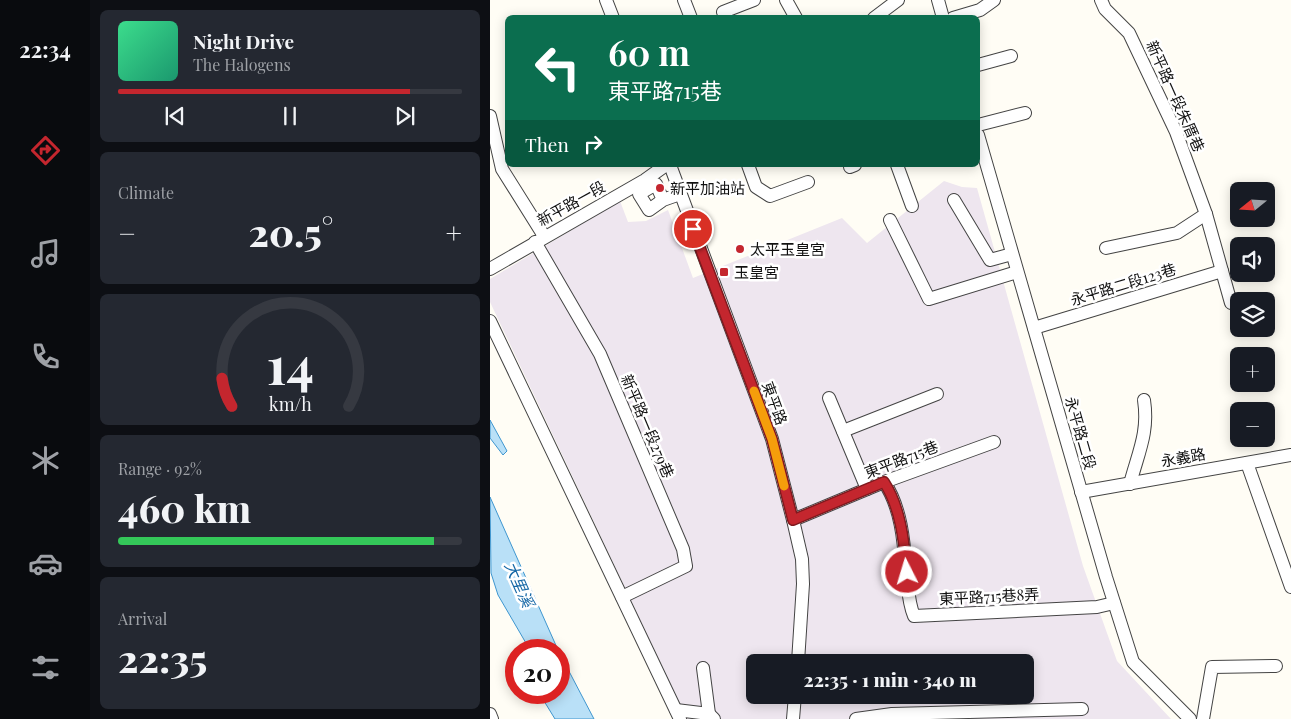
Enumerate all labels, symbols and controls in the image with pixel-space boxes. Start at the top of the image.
text: Night Drive [193,28,294,54]
text: 60 m [608,28,690,75]
text: 22:34 [19,34,71,64]
icon: left [525,35,590,100]
street label: 新平路一段朱厝巷 [1142,37,1210,155]
text: The Halogens [193,54,291,75]
text: 東平路715巷 [608,75,722,105]
icon: previous [161,102,189,130]
icon: pause [276,102,304,130]
icon: next [391,102,419,130]
icon: right [579,130,607,158]
text: Then [525,131,569,157]
icon: directions [28,133,63,168]
street label: 新平路一段 [533,176,609,230]
place label: 新平加油站 [670,178,745,198]
text: Climate [118,182,174,203]
marker: 新平加油站 [654,182,666,194]
north arrow [1230,182,1275,228]
map controls [1230,182,1275,447]
text: 20.5° [248,206,333,257]
pin [672,208,714,250]
text: − [118,214,136,251]
text: + [446,214,462,251]
icon: arrive [679,215,707,243]
icon: music [28,236,63,271]
button: sound [1230,237,1275,282]
place label: 太平玉皇宮 [750,239,825,259]
marker: 太平玉皇宮 [734,243,746,255]
street label: 永平路二段123巷 [1068,258,1178,310]
place label: 玉皇宮 [734,262,779,282]
marker: 玉皇宮 [718,266,730,278]
button: layers [1230,292,1275,337]
text: 14 [266,329,314,398]
icon: phone [28,339,63,374]
button: + [1230,347,1275,392]
street label: 新平路一段279巷 [617,371,679,481]
street label: 東平路 [758,378,792,428]
text: km/h [269,392,312,415]
street label: 永平路二段 [1061,394,1101,472]
button: − [1230,402,1275,447]
street label: 東平路715巷 [861,436,941,482]
icon: climate [28,443,63,478]
street label: 永義路 [1159,443,1207,471]
text: Range · 92% [118,458,202,479]
text: 460 km [118,482,251,533]
position arrow [880,545,932,597]
icon: car [28,546,63,581]
water label: 大里溪 [501,558,540,612]
street label: 東平路715巷8弄 [938,583,1040,609]
text: Arrival [118,608,167,629]
text: 22:35 [118,632,207,683]
speed limit sign: 20 [505,639,570,704]
icon: filters [28,650,63,685]
text: 22:35 · 1 min · 340 m [804,666,976,692]

